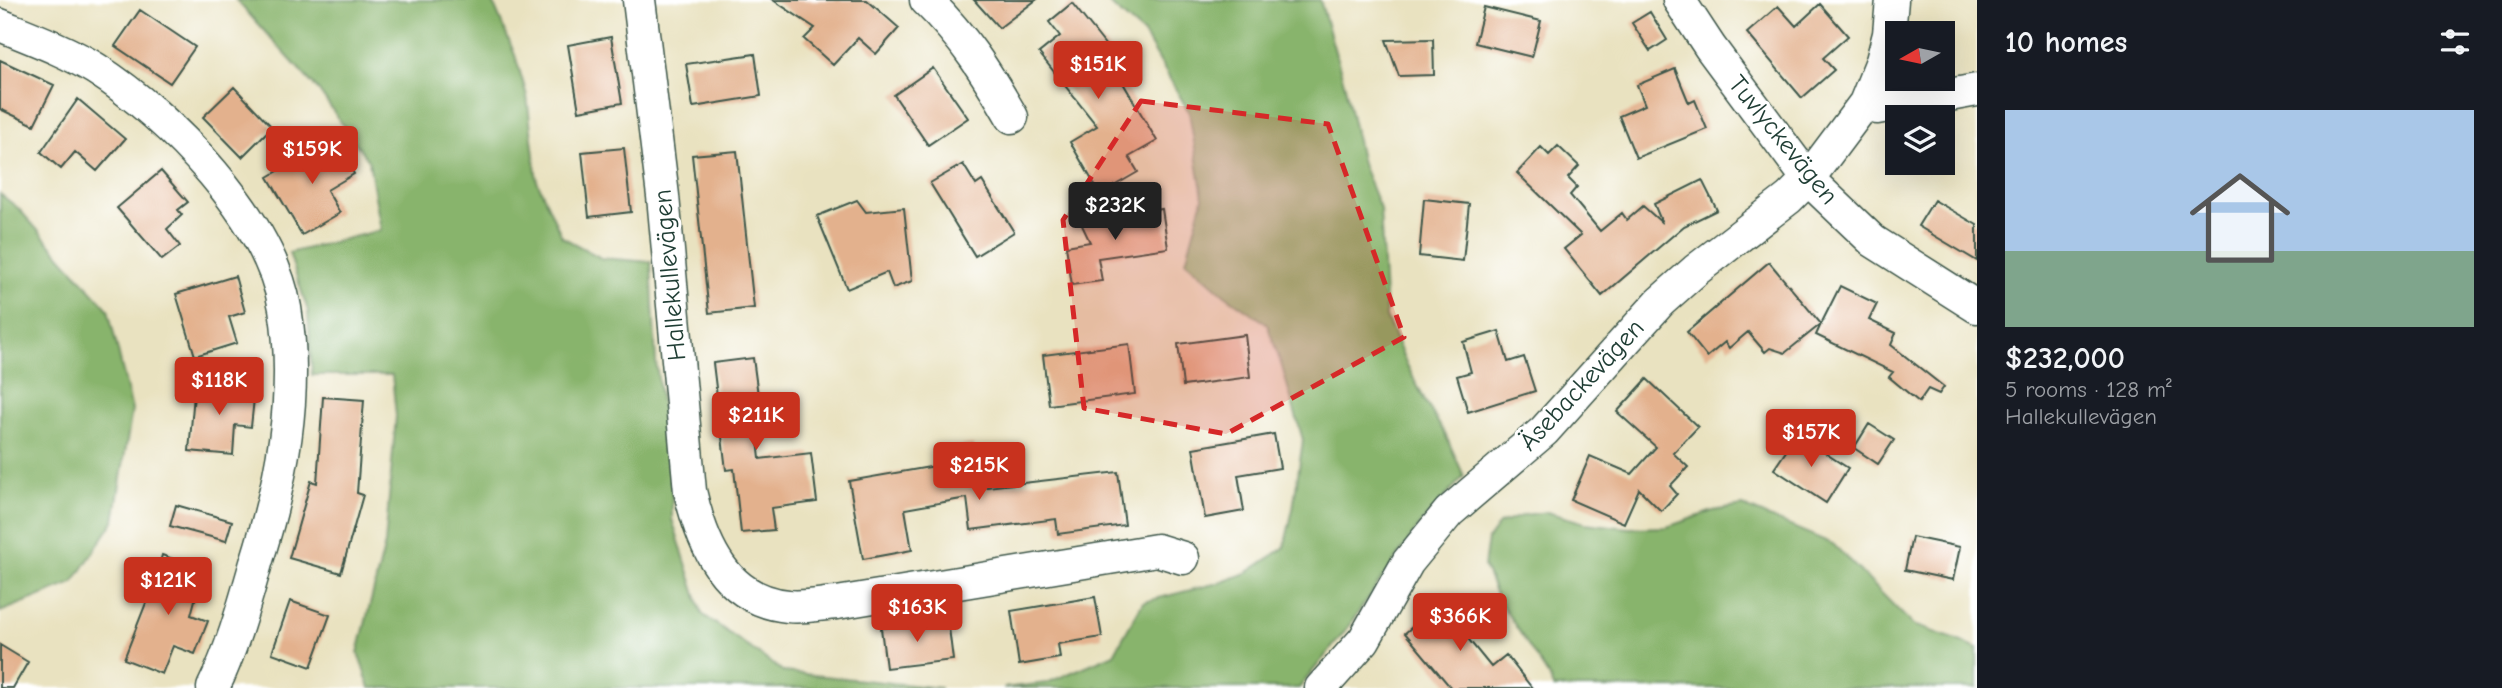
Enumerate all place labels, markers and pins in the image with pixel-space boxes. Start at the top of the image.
pin: $151K [1049,42,1147,101]
pin: $159K [263,127,361,186]
pin: $232K [1066,182,1164,242]
pin: $118K [170,358,268,417]
pin: $211K [707,392,805,452]
pin: $157K [1762,410,1860,469]
pin: $215K [930,442,1028,502]
pin: $121K [119,558,217,617]
pin: $163K [868,584,966,644]
pin: $366K [1411,594,1509,653]

